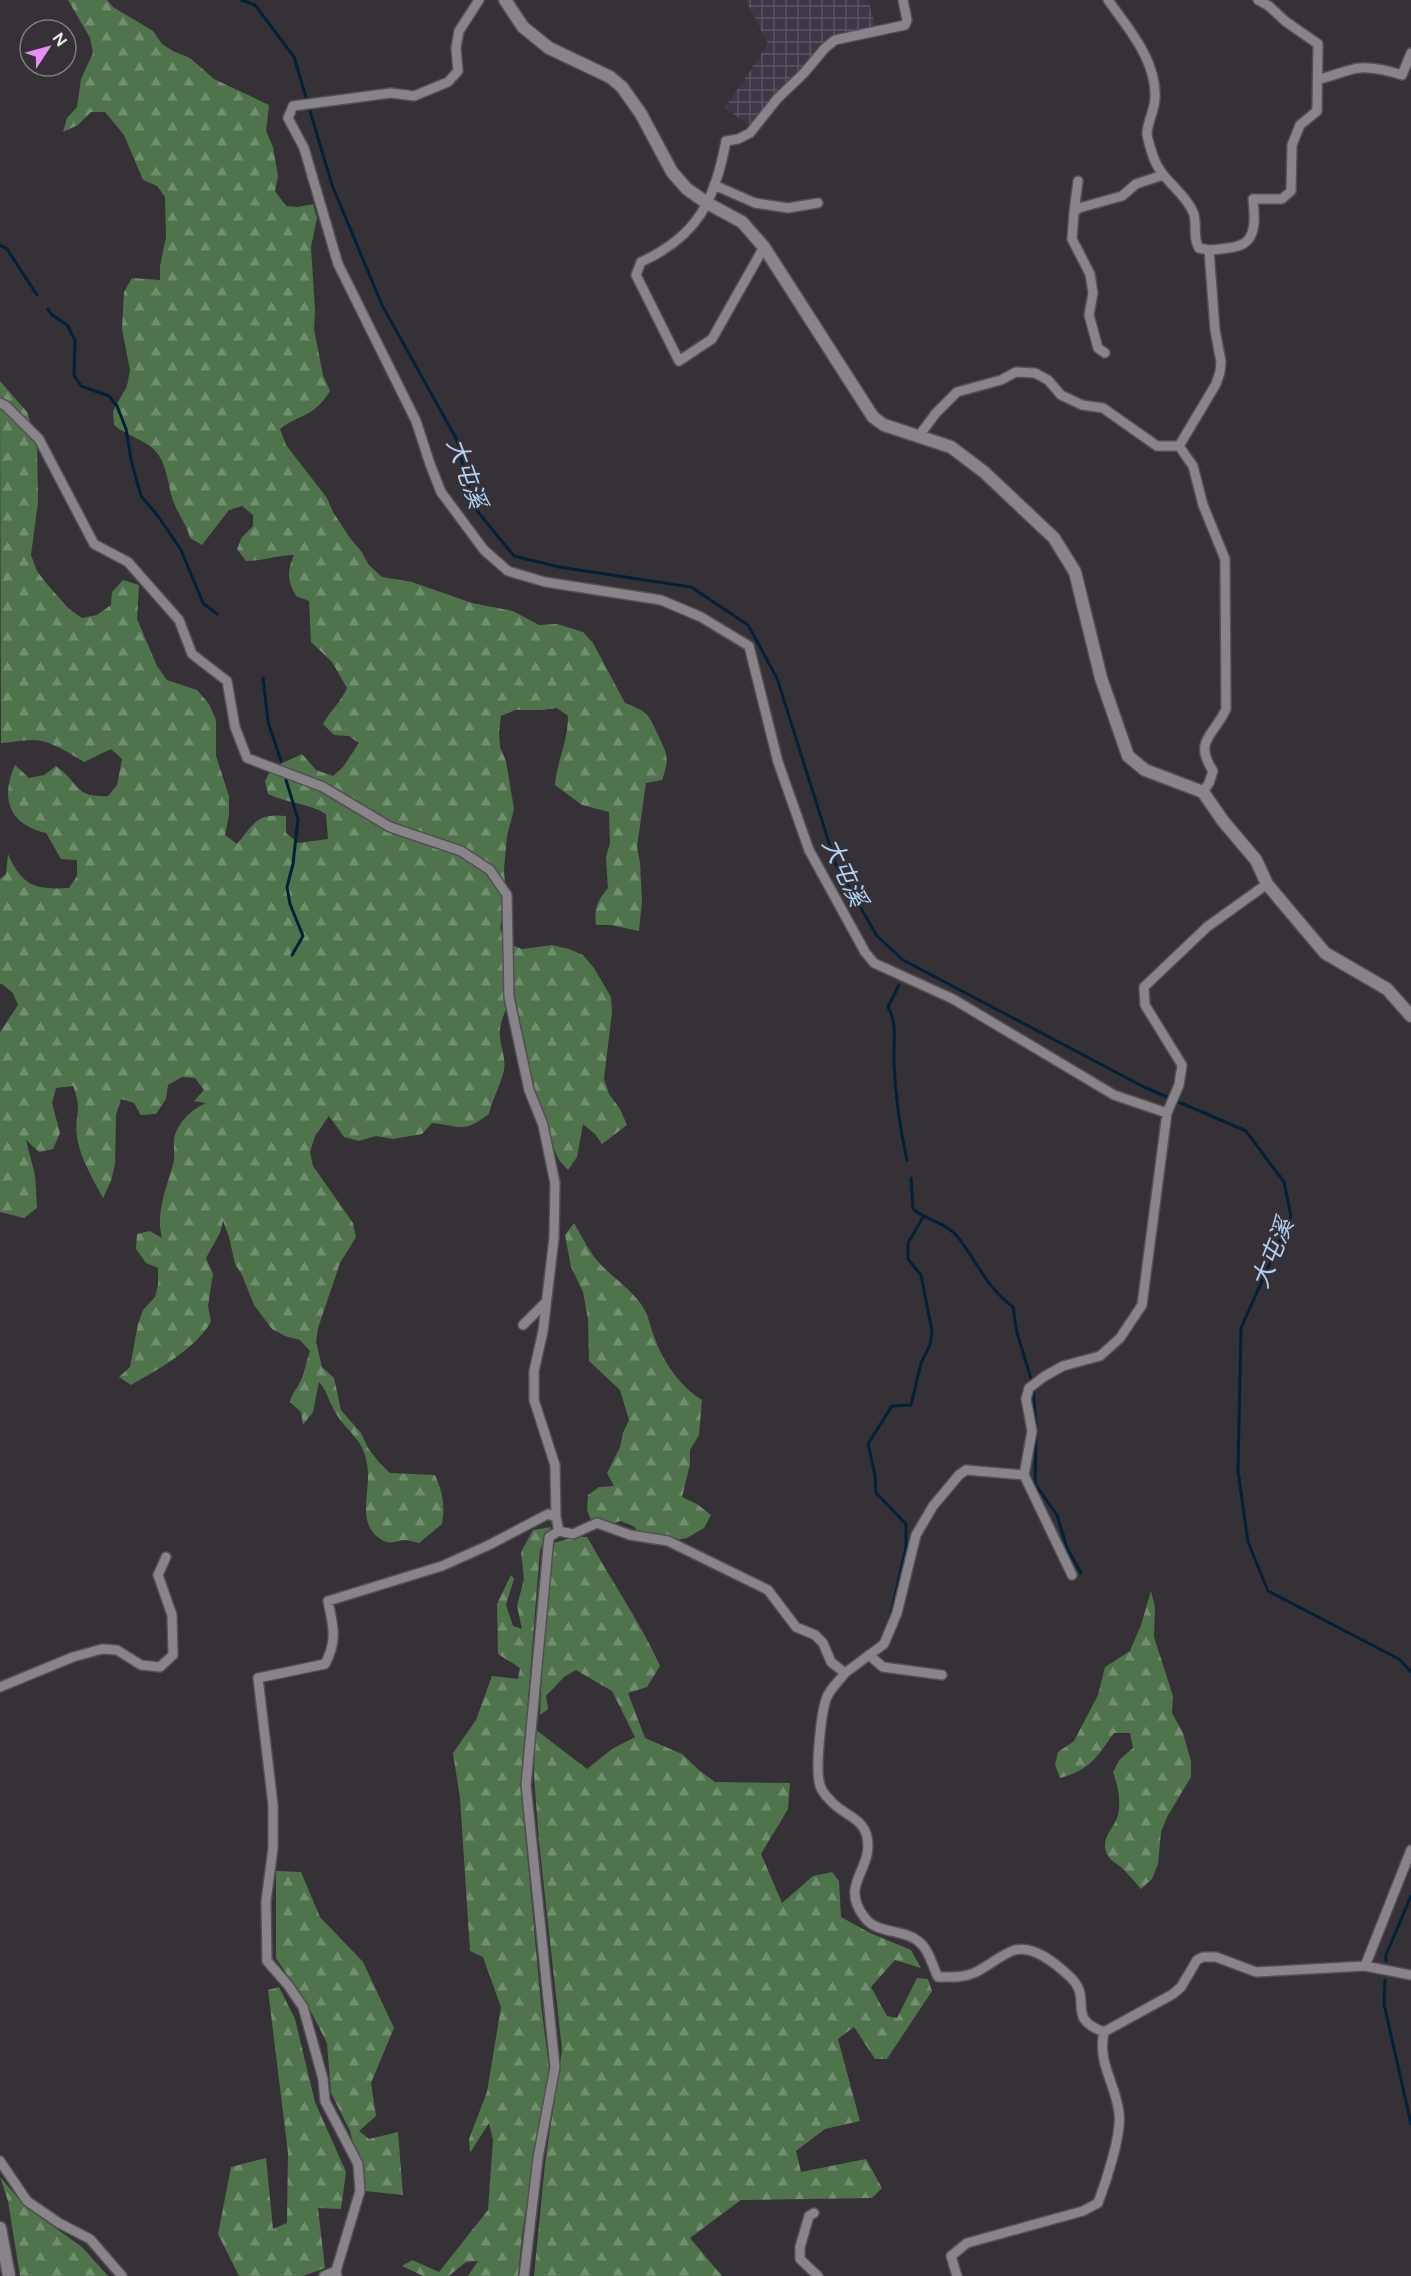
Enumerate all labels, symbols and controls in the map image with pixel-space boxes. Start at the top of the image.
north arrow [18,18,78,78]
text: N [48,29,71,50]
water label: 大屯溪 [441,434,494,515]
water label: 大屯溪 [817,833,875,913]
water label: 大屯溪 [1245,1211,1300,1292]

